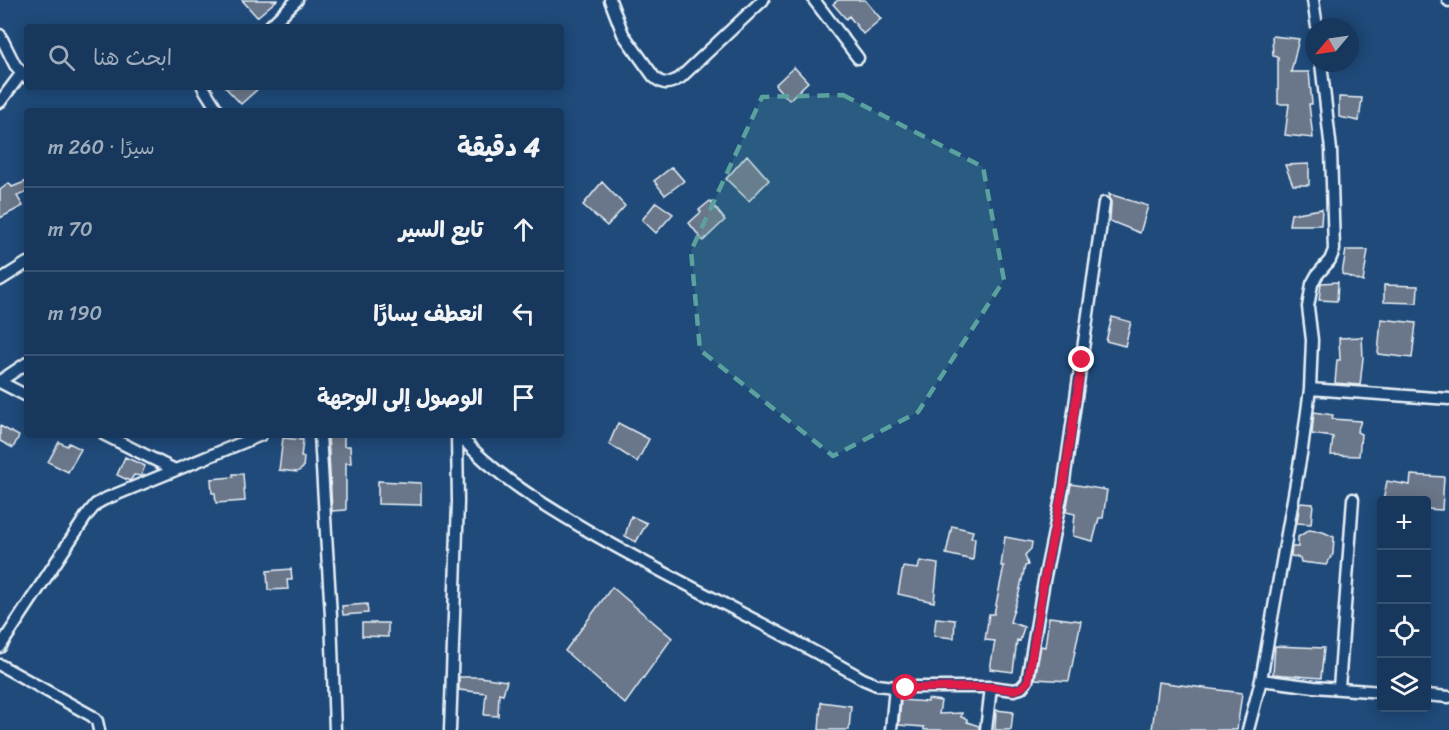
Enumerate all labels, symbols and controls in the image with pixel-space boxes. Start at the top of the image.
north arrow [1305,18,1359,72]
search box [24,24,564,90]
text: ابحث هنا [93,38,172,77]
icon: search [45,41,78,74]
text: 4 دقيقة [457,124,540,170]
text: سيرًا · 260 m [48,130,155,165]
text: تابع السير [399,210,483,249]
text: 70 m [48,212,93,247]
icon: ahead [507,213,540,246]
text: انعطف يسارًا [373,294,483,333]
text: 190 m [48,296,102,331]
icon: left [507,297,540,330]
route end [1068,346,1094,372]
text: الوصول إلى الوجهة [317,378,483,417]
icon: arrive [507,381,540,414]
map controls [1377,496,1431,712]
button: + [1377,496,1431,550]
button: − [1377,550,1431,604]
button: locate [1377,604,1431,658]
button: layers [1377,658,1431,712]
route start [892,674,918,700]

